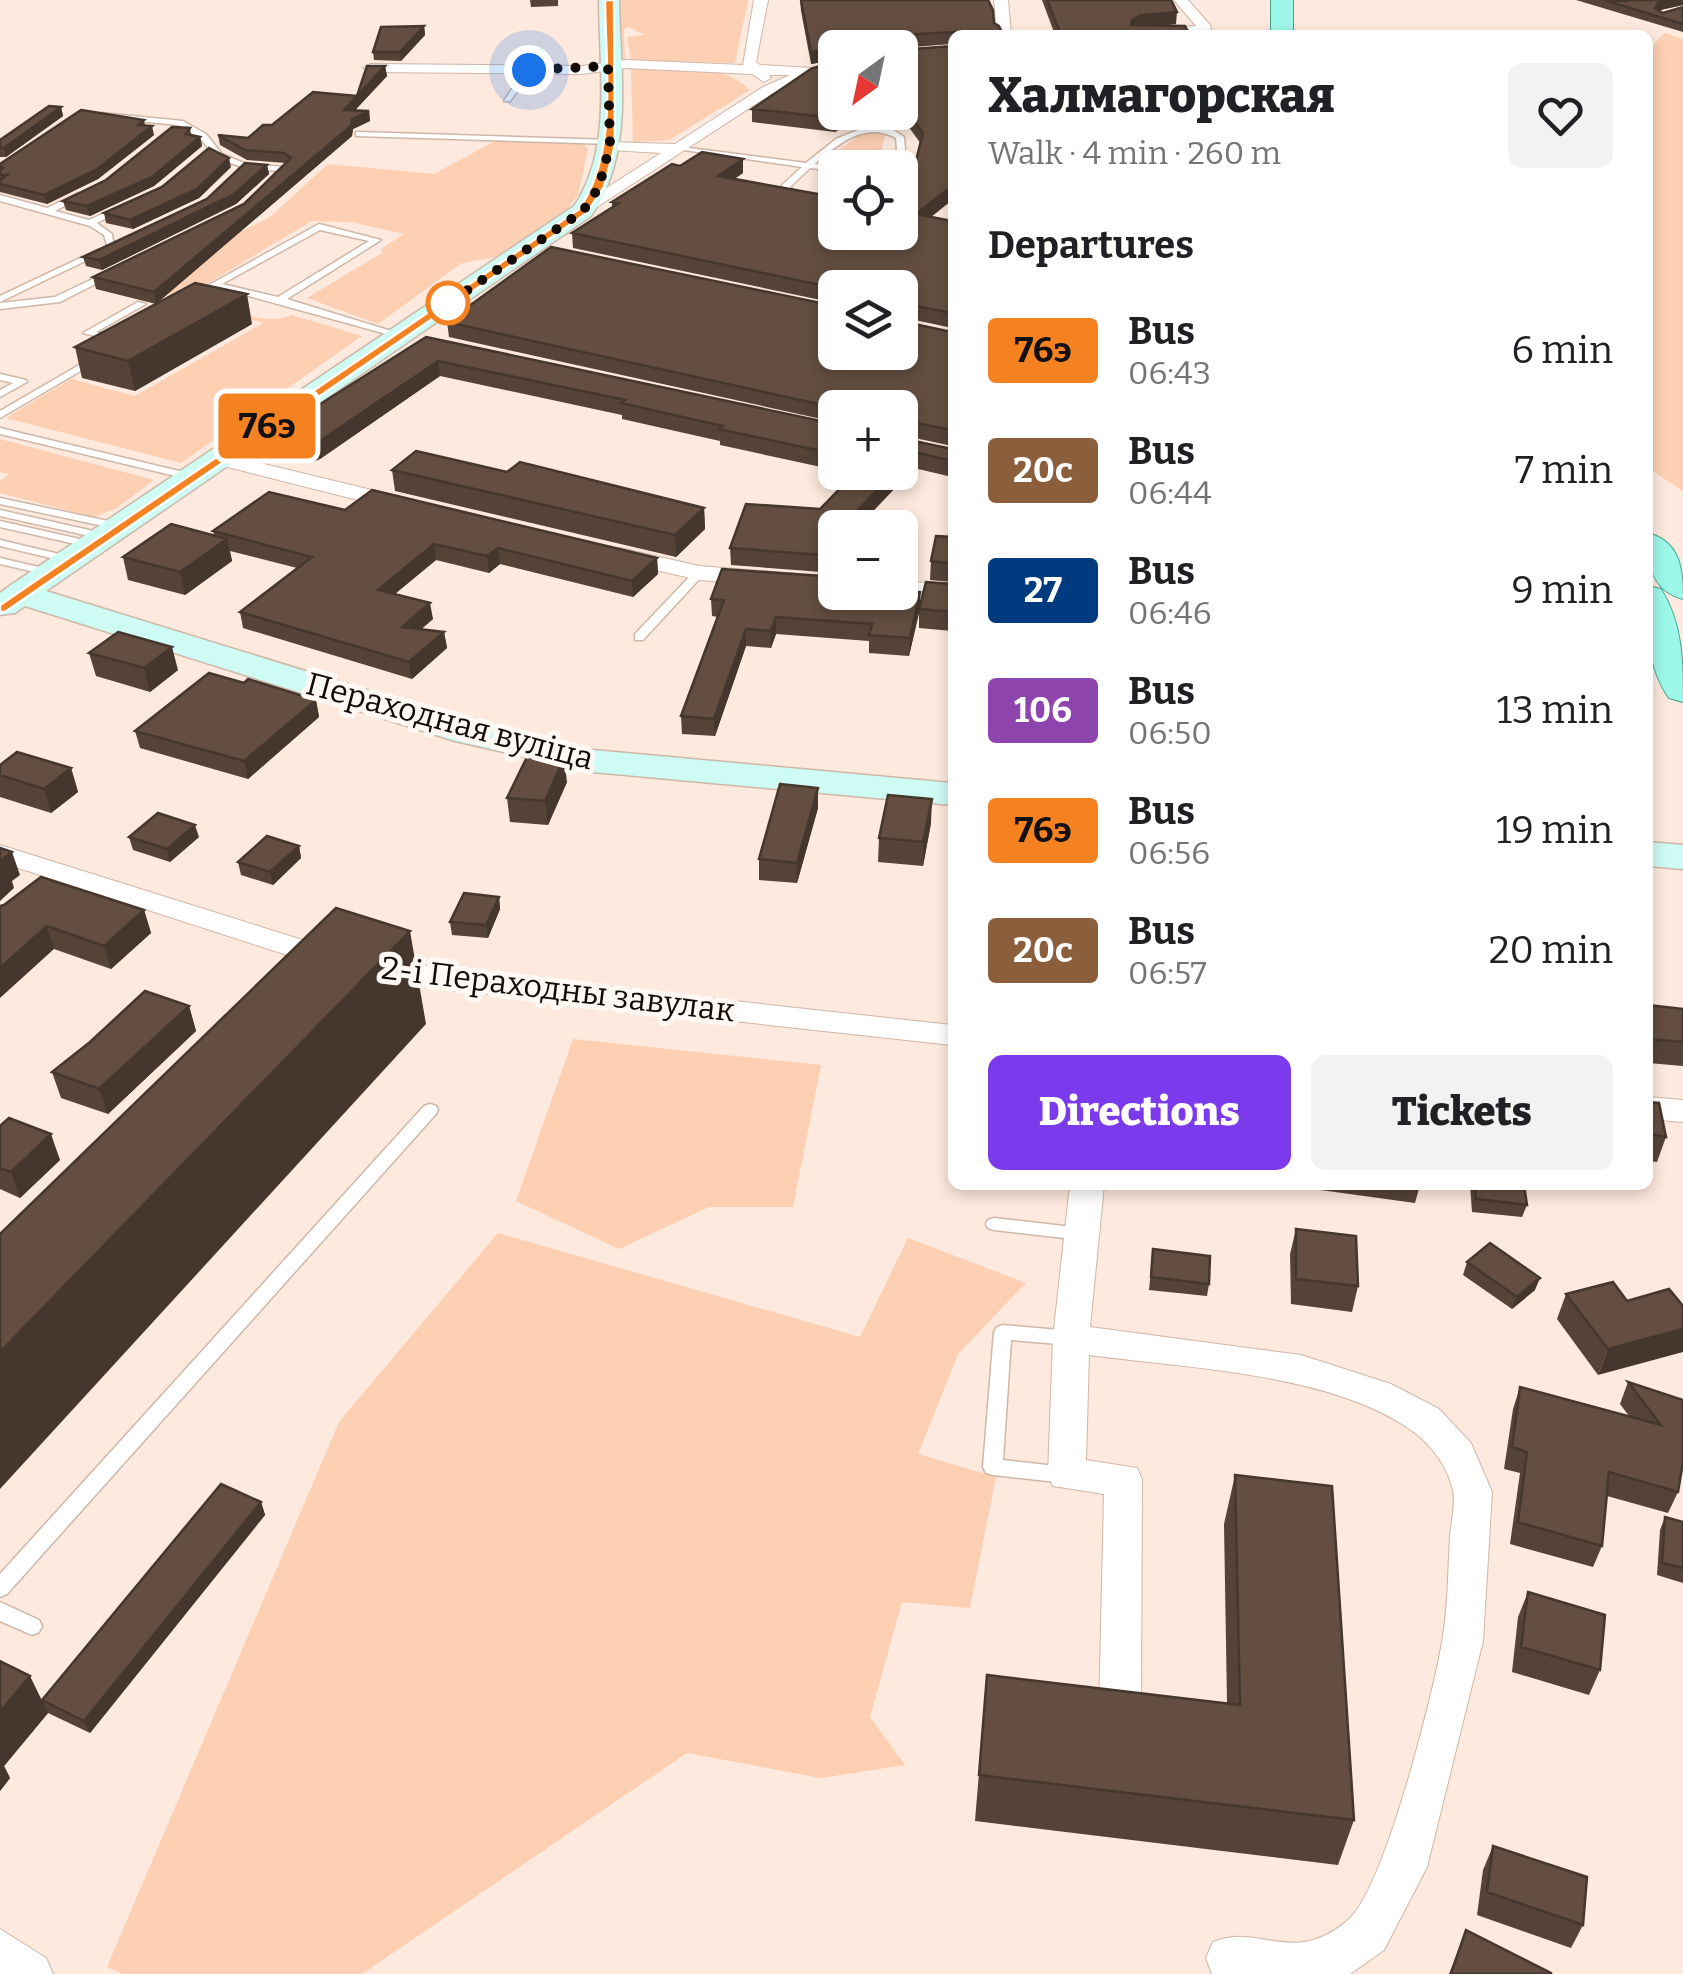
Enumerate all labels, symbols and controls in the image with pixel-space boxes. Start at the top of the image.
north arrow [818,30,918,130]
map controls [818,30,918,610]
your location [504,45,554,95]
button: heart [1508,63,1613,168]
text: Халмагорская [988,67,1335,125]
text: Walk · 4 min · 260 m [988,134,1281,172]
button: locate [818,150,918,250]
text: Departures [988,222,1194,268]
button: layers [818,270,918,370]
unlabelled marker [427,282,469,324]
text: Bus [1128,308,1195,354]
text: 6 min [1511,327,1613,373]
text: 76э [1014,329,1072,371]
text: 06:43 [1128,354,1211,392]
button: + [818,390,918,490]
line badge: 76э [210,394,324,458]
text: 76э [238,405,296,447]
text: Bus [1128,428,1195,474]
text: 7 min [1515,447,1613,493]
text: 20с [1013,449,1073,491]
text: 06:44 [1128,474,1212,512]
button: − [818,510,918,610]
text: Bus [1128,548,1195,594]
text: 9 min [1512,567,1613,613]
text: 27 [1024,569,1062,611]
text: 06:46 [1128,594,1212,632]
street label: Пераходная вуліца [302,664,598,778]
text: Bus [1128,668,1195,714]
text: 13 min [1497,687,1613,733]
text: 106 [1014,689,1072,731]
text: 06:50 [1128,714,1212,752]
text: Bus [1128,788,1195,834]
text: 19 min [1496,807,1613,853]
text: 76э [1014,809,1072,851]
text: 06:56 [1128,834,1210,872]
text: Bus [1128,908,1195,954]
text: 20 min [1489,927,1613,973]
text: 20с [1013,929,1073,971]
street label: 2-і Пераходны завулак [379,948,737,1030]
text: 06:57 [1128,954,1207,992]
button: Directions [988,1055,1291,1170]
button: Tickets [1311,1055,1613,1170]

